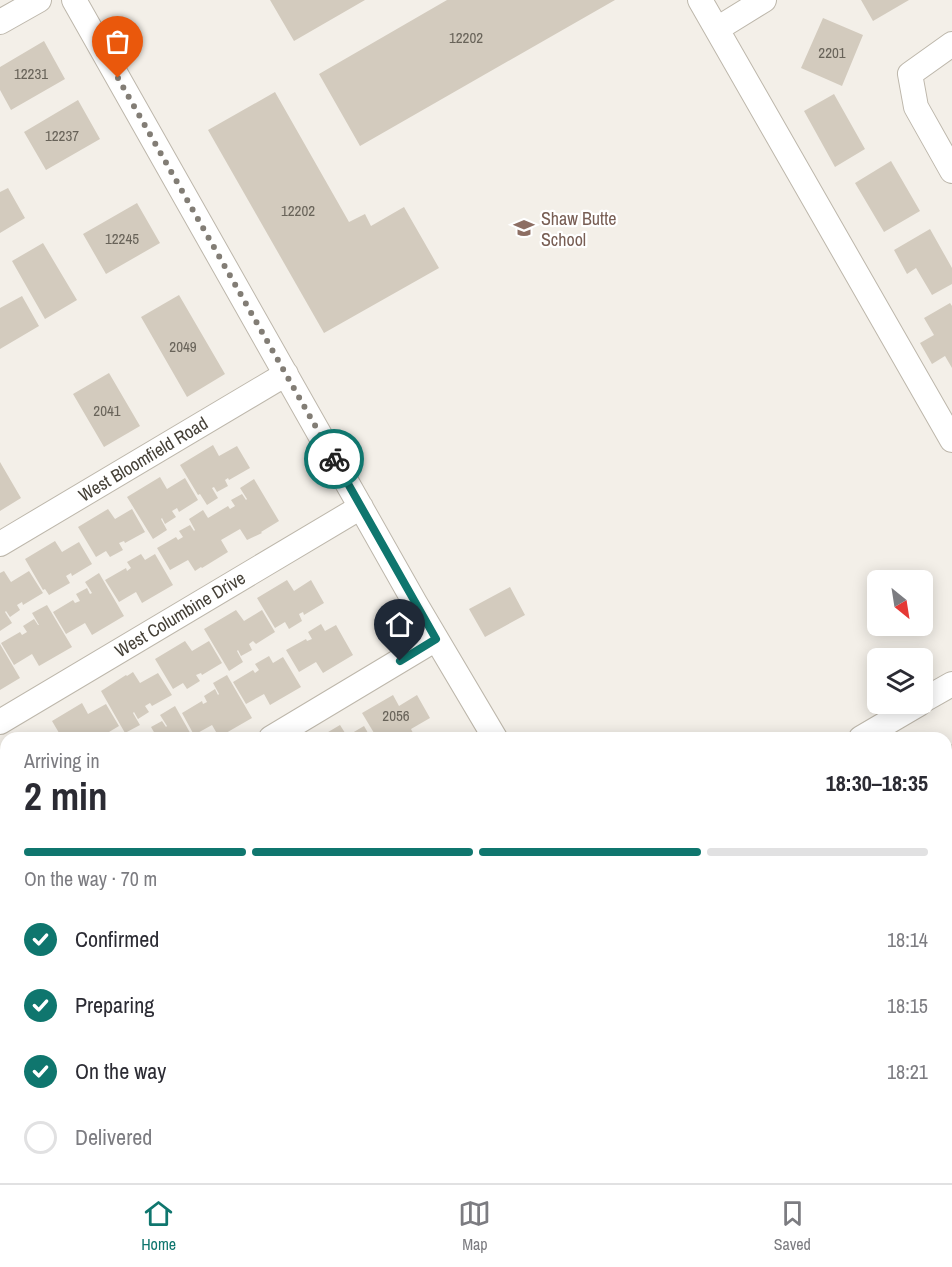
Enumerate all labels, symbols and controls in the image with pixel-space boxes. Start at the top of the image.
pin [92,16,143,78]
icon: bag [101,25,134,58]
house number: 12202 [449,27,483,48]
house number: 2201 [818,42,846,63]
house number: 12231 [14,63,48,84]
house number: 12237 [45,125,79,146]
house number: 12202 [281,200,315,221]
place label: Shaw Butte School [541,206,617,252]
school or university icon: Shaw Butte School [512,216,536,240]
house number: 12245 [105,228,139,249]
house number: 2049 [169,336,197,357]
house number: 2041 [93,400,121,421]
street label: West Bloomfield Road [74,411,212,507]
courier [304,429,364,489]
icon: bike [318,443,351,476]
street label: West Columbine Drive [110,565,250,663]
north arrow [867,570,933,636]
map controls [867,570,933,714]
pin [374,599,425,661]
icon: home [383,608,416,641]
button: layers [867,648,933,714]
house number: 2056 [382,705,410,726]
text: Arriving in [24,747,100,774]
text: 18:30–18:35 [826,768,928,798]
text: 2 min [24,770,108,822]
text: On the way · 70 m [24,865,157,892]
icon: check [24,923,57,956]
text: Confirmed [75,924,159,954]
text: 18:14 [887,926,928,953]
icon: check [24,989,57,1022]
text: Preparing [75,990,154,1020]
text: 18:15 [887,992,928,1019]
icon: check [24,1055,57,1088]
text: On the way [75,1056,166,1086]
text: 18:21 [887,1058,928,1085]
text: Delivered [75,1122,152,1152]
tab: Home [141,1197,176,1255]
tab: Map [458,1197,491,1255]
tab: Saved [774,1197,811,1255]

